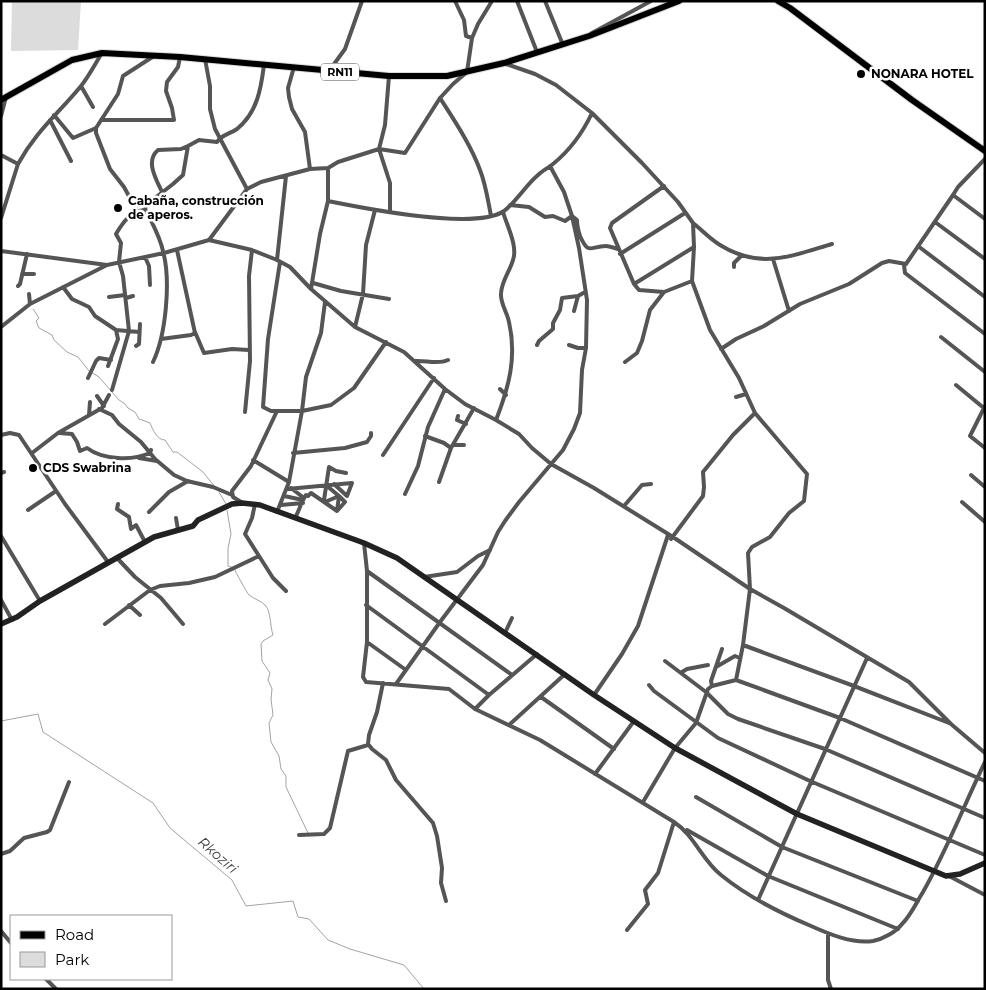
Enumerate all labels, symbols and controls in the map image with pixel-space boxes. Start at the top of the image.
road number: RN11 [321,64,359,80]
place label: NONARA HOTEL [871,66,974,81]
marker: NONARA HOTEL [855,68,867,80]
place label: Cabaña, construcción de aperos. [128,193,264,222]
marker: Cabaña, construcción de aperos. [112,202,124,214]
place label: CDS Swabrina [43,460,131,475]
marker: CDS Swabrina [27,462,39,474]
water label: Rkoziri [194,833,242,877]
legend [10,915,172,980]
text: Road [55,925,94,944]
text: Park [55,950,89,969]

